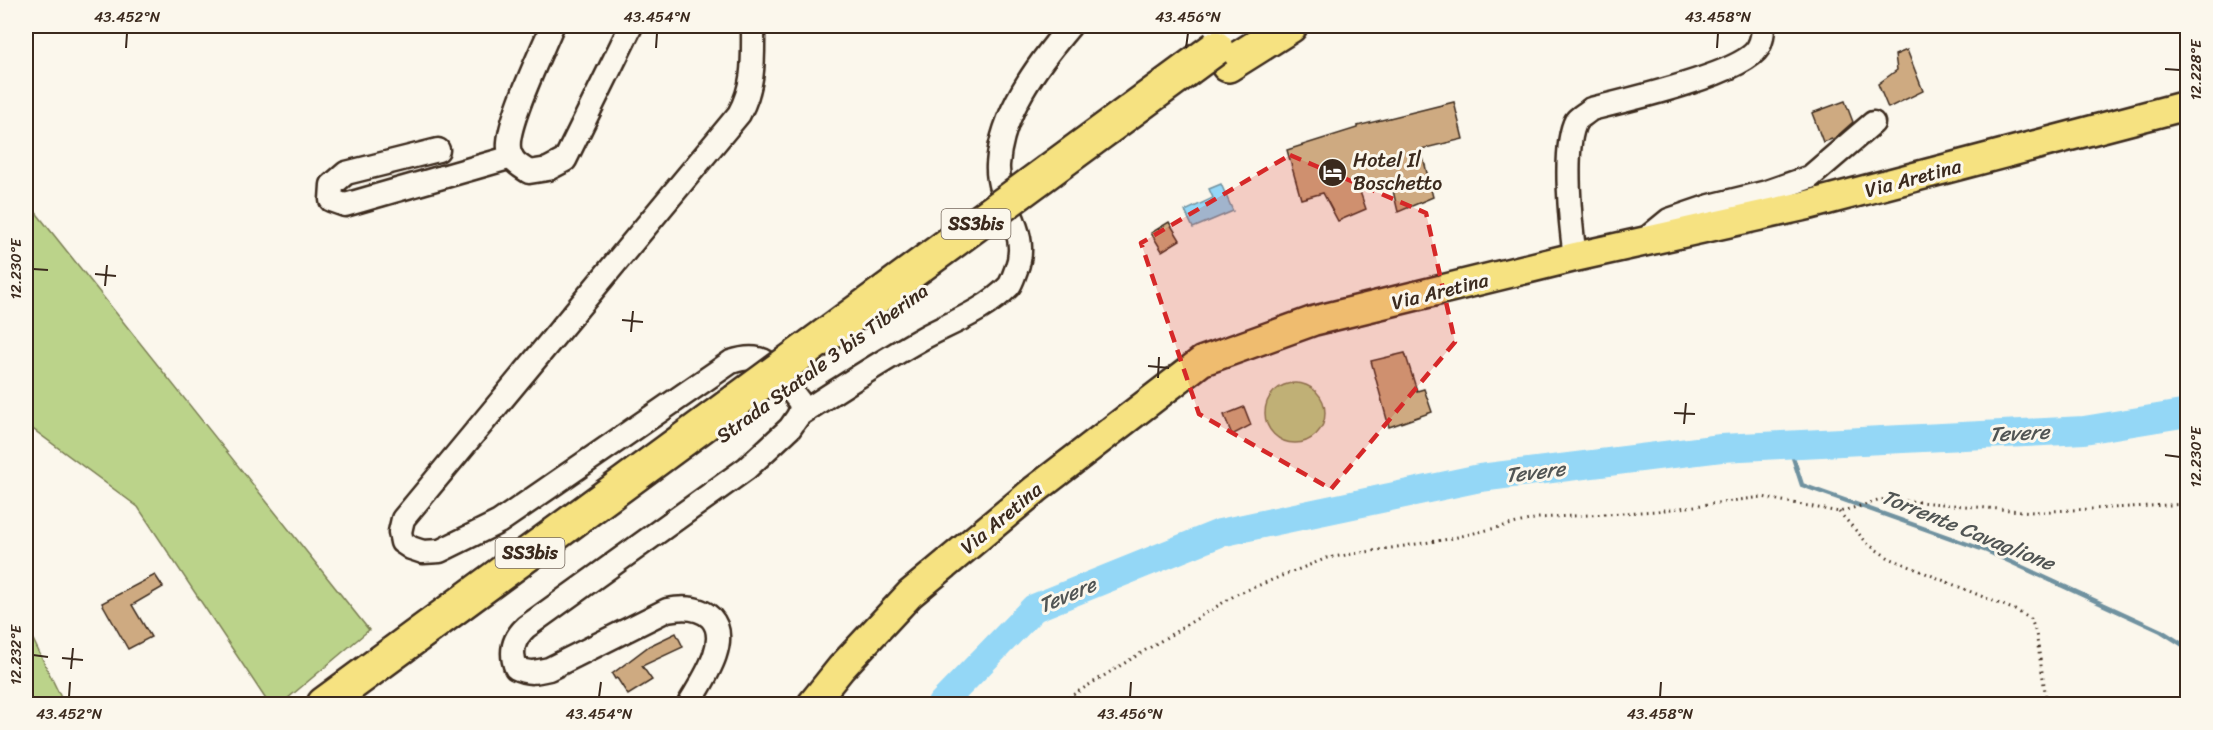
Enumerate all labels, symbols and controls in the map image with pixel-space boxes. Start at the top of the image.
text: 43.452°N [94,4,161,30]
text: 43.454°N [624,4,691,30]
text: 43.456°N [1155,4,1222,30]
text: 43.458°N [1685,4,1752,30]
text: 12.228°E [2183,38,2209,100]
place label: Hotel Il Boschetto [1353,143,1442,201]
street label: Via Aretina [1861,149,1966,208]
hotel icon: Hotel Il Boschetto [1316,156,1348,188]
road number: SS3bis [942,209,1010,239]
text: 12.230°E [3,237,29,299]
street label: Via Aretina [1388,262,1493,320]
street label: Strada Statale 3 bis Tiberina [709,274,936,453]
water label: Tevere [1988,412,2052,454]
text: 12.230°E [2183,425,2209,487]
water label: Tevere [1503,449,1569,495]
street label: Via Aretina [952,473,1051,564]
water label: Torrente Cavaglione [1876,478,2062,583]
road number: SS3bis [496,538,564,568]
water label: Tevere [1032,565,1104,624]
text: 12.232°E [3,623,29,685]
text: 43.452°N [36,701,103,727]
text: 43.454°N [566,701,633,727]
text: 43.456°N [1097,701,1164,727]
text: 43.458°N [1627,701,1694,727]

